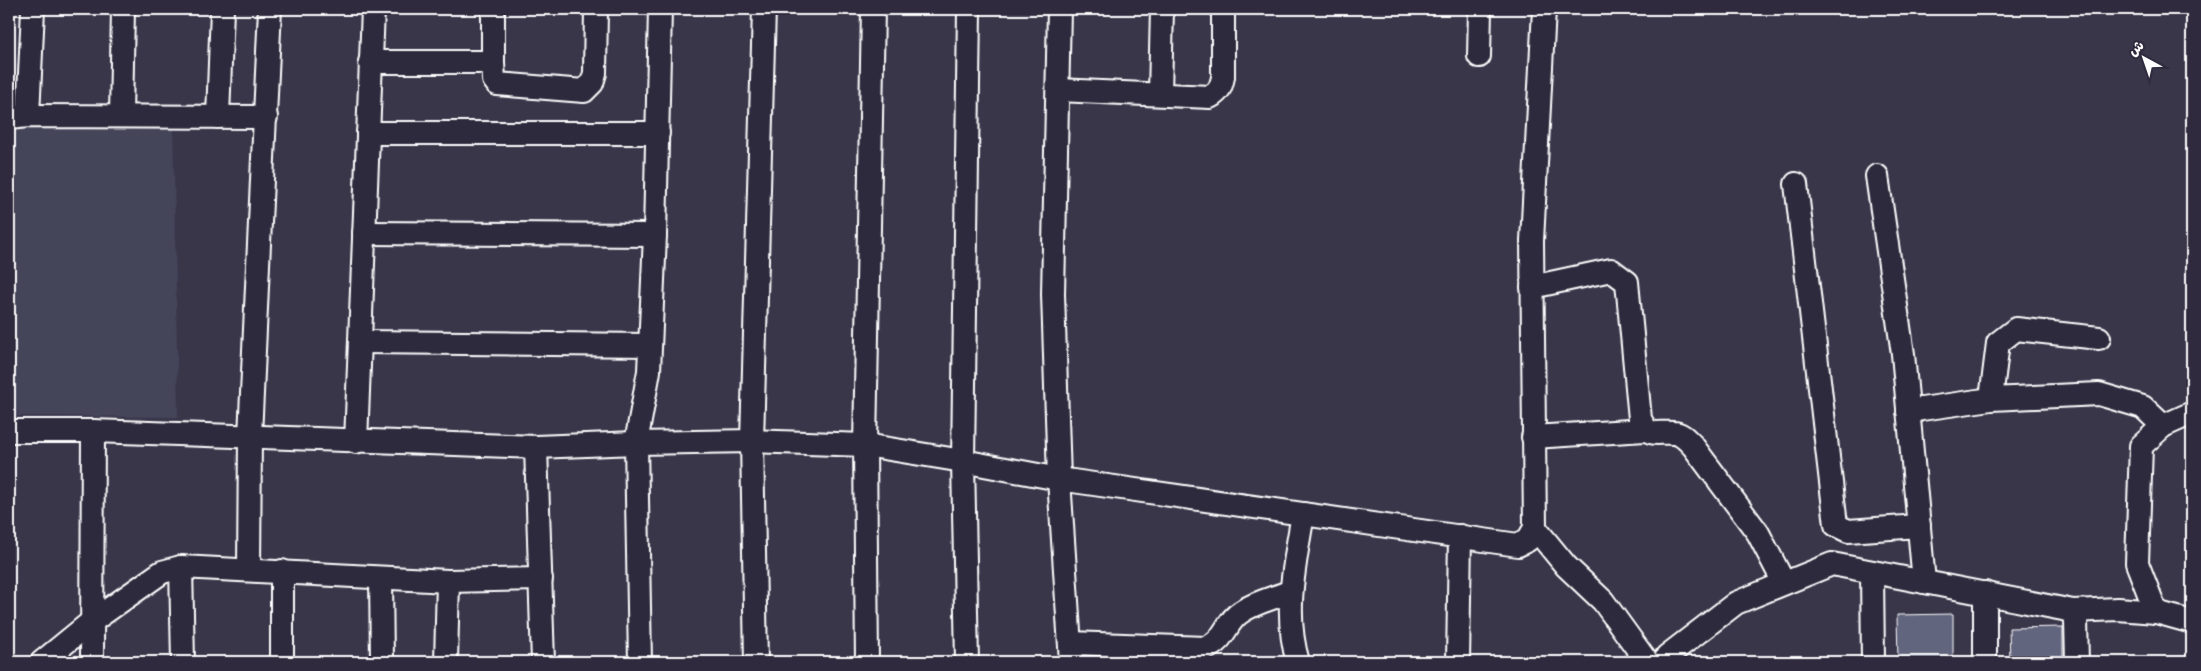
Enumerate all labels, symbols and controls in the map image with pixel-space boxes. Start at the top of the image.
north arrow [2118,32,2168,82]
text: ش [2125,37,2147,60]

